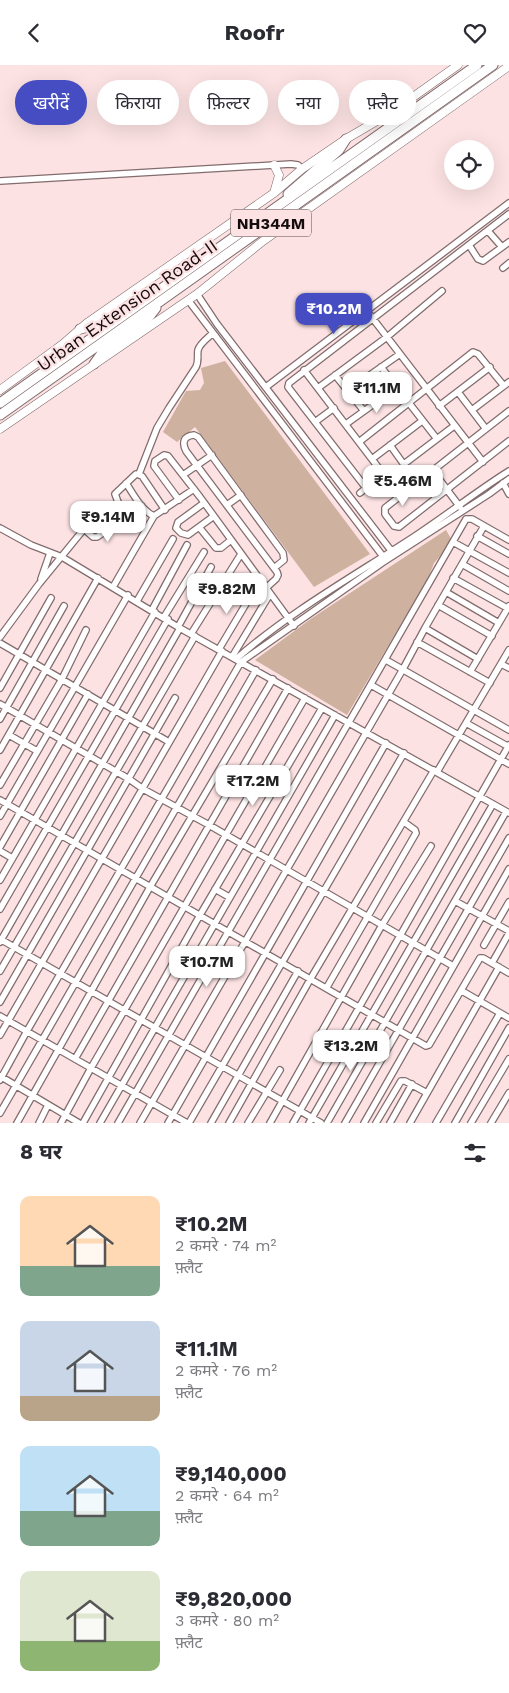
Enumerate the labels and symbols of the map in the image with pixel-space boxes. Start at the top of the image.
road number: NH344M [231,209,311,237]
street label: Urban Extension Road-II [33,235,221,375]
pin: ₹10.2M [293,293,375,335]
pin: ₹11.1M [336,371,418,414]
pin: ₹5.46M [362,465,444,507]
pin: ₹9.14M [67,501,149,543]
pin: ₹9.82M [186,573,268,615]
pin: ₹17.2M [212,765,294,807]
pin: ₹10.7M [166,945,248,988]
pin: ₹13.2M [310,1029,392,1072]

